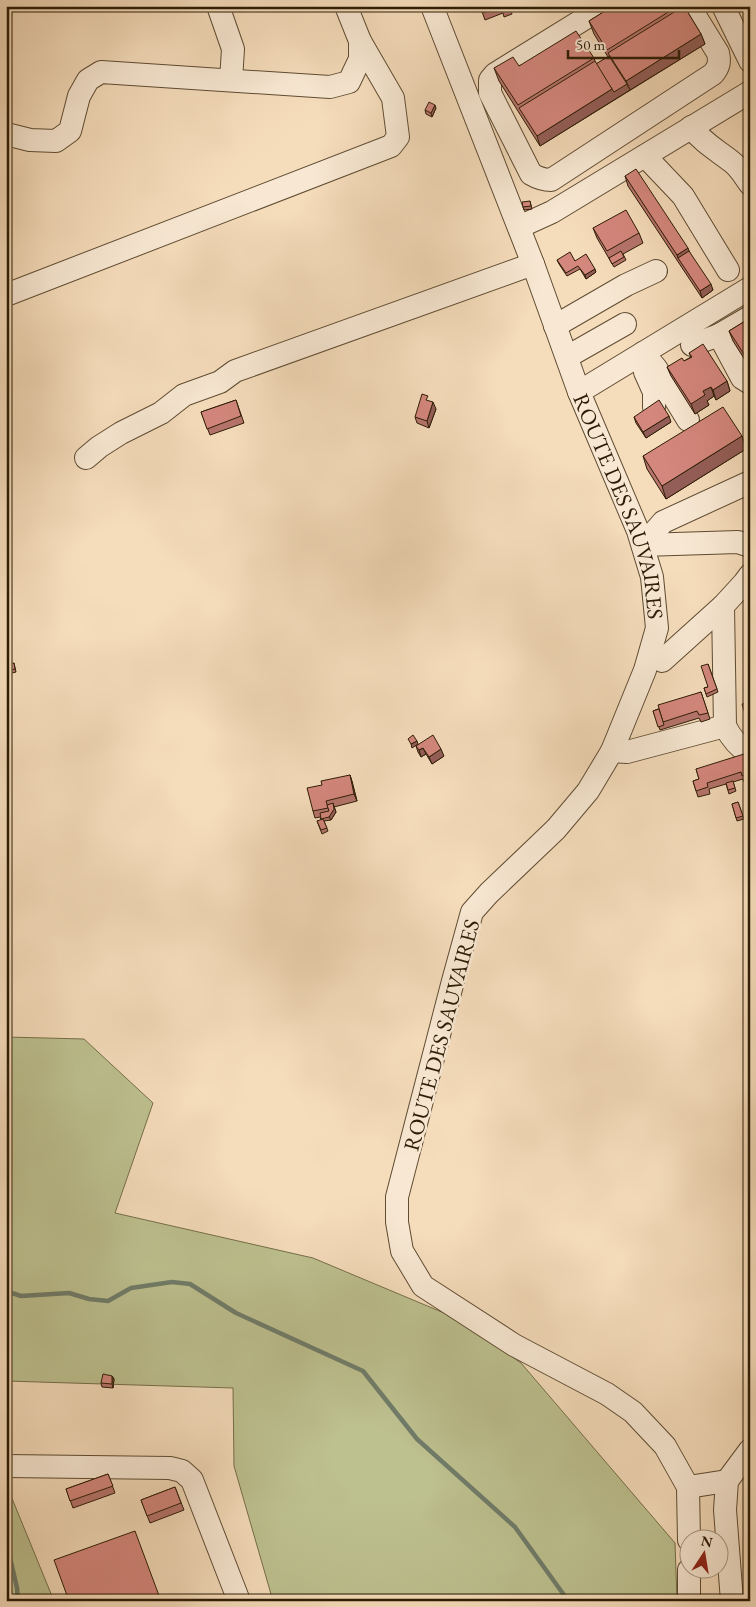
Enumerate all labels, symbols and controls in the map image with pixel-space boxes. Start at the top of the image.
scale bar [568,28,680,60]
text: 50 m [576,35,605,54]
street label: ROUTE DES SAUVAIRES [566,389,670,620]
street label: ROUTE DES SAUVAIRES [397,916,486,1154]
north arrow [678,1530,728,1580]
text: N [699,1531,715,1551]

